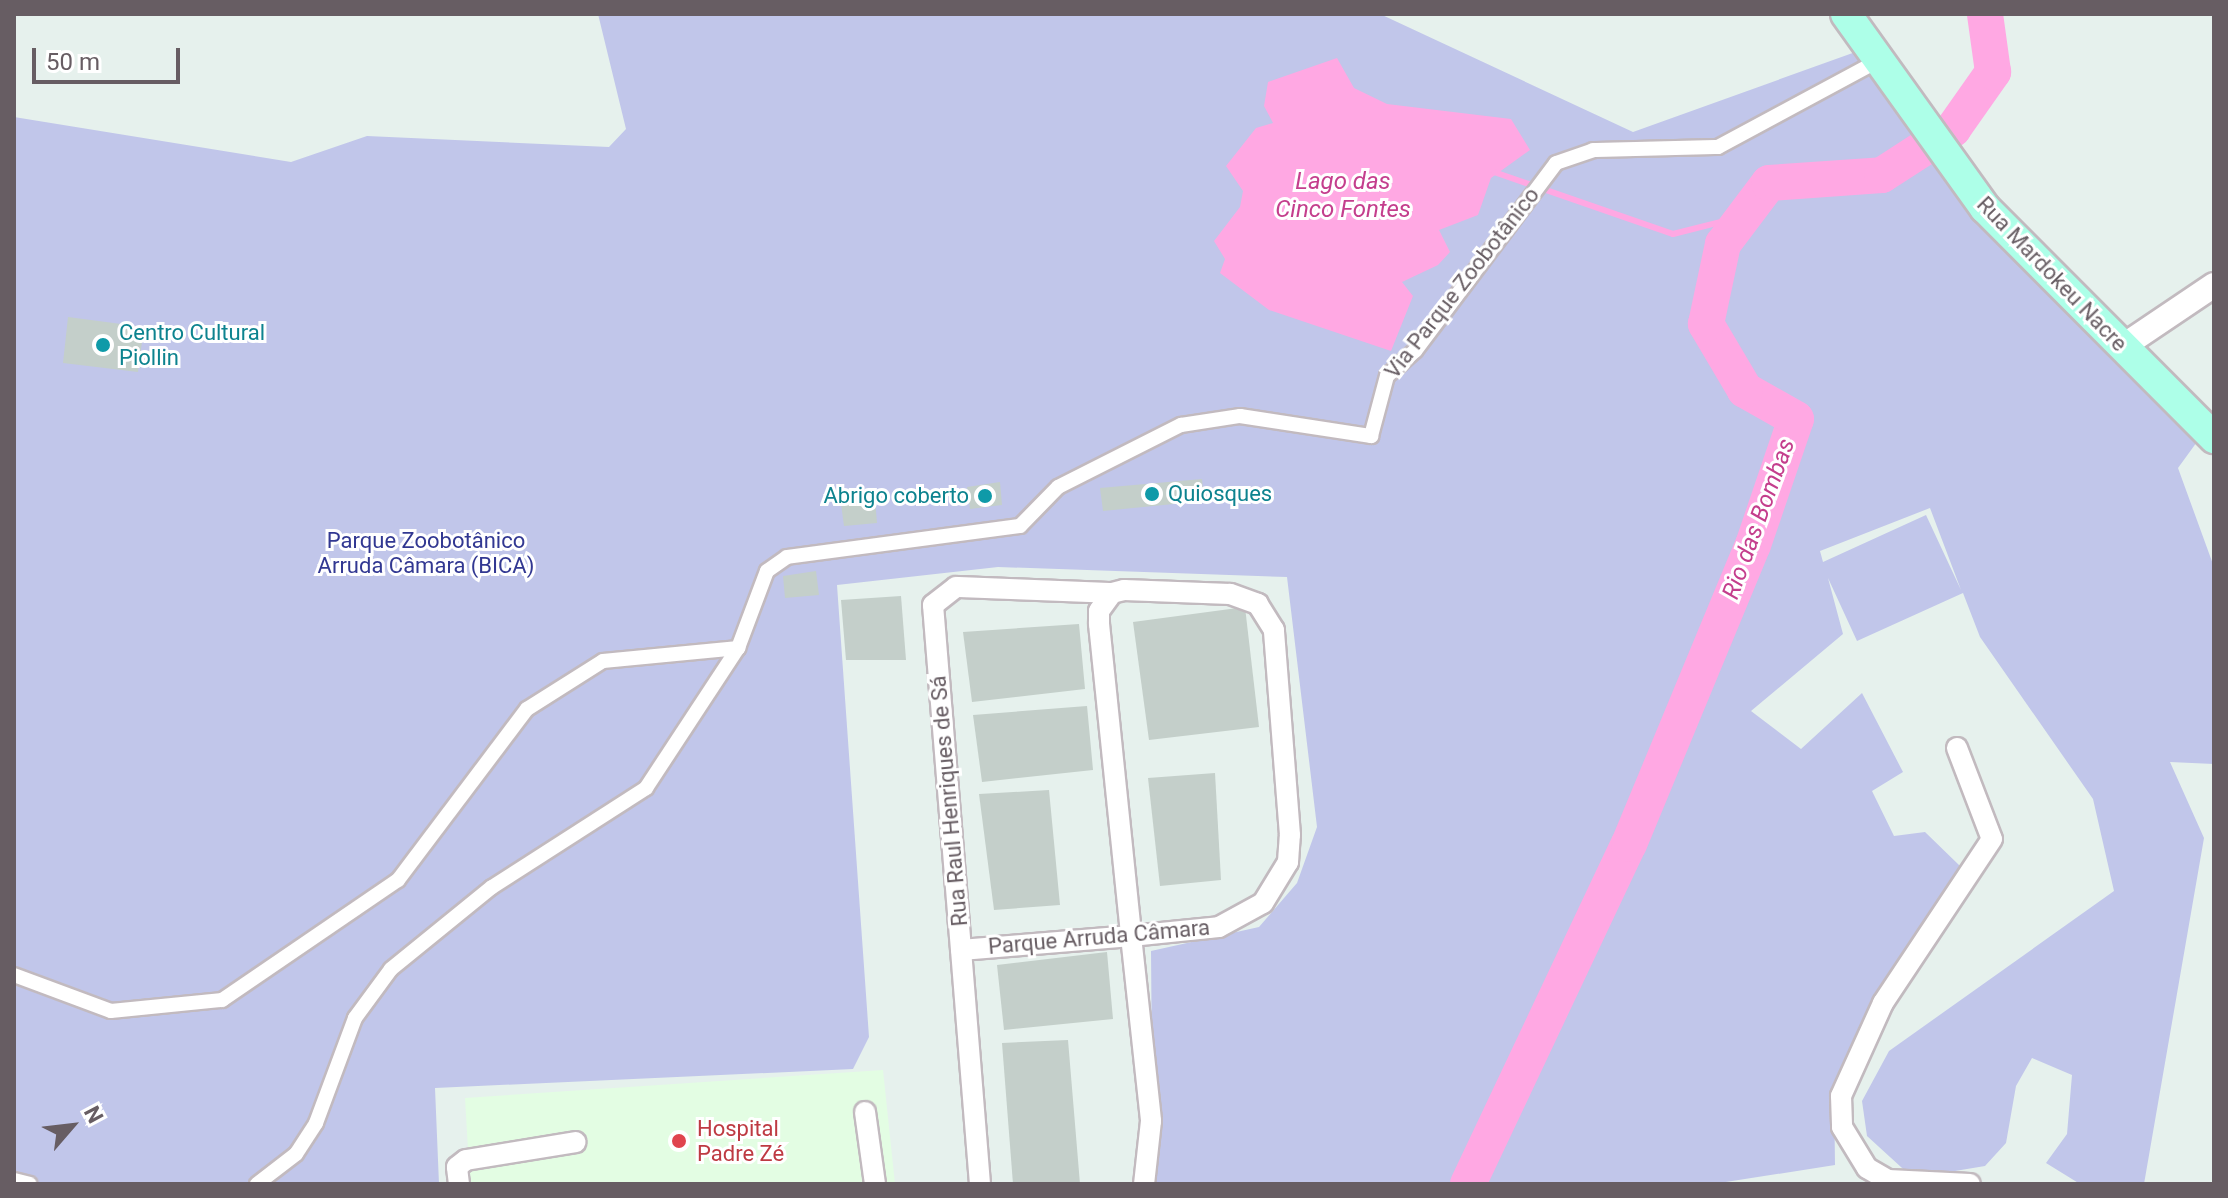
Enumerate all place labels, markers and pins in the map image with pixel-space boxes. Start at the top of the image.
place label: Centro Cultural Piollin [119,319,265,370]
marker: Centro Cultural Piollin [94,336,112,354]
place label: Quiosques [1168,481,1272,507]
place label: Abrigo coberto [824,483,969,509]
marker: Quiosques [1143,485,1161,503]
marker: Abrigo coberto [976,487,994,505]
place label: Hospital Padre Zé [697,1115,784,1166]
marker: Hospital Padre Zé [668,1130,690,1152]

